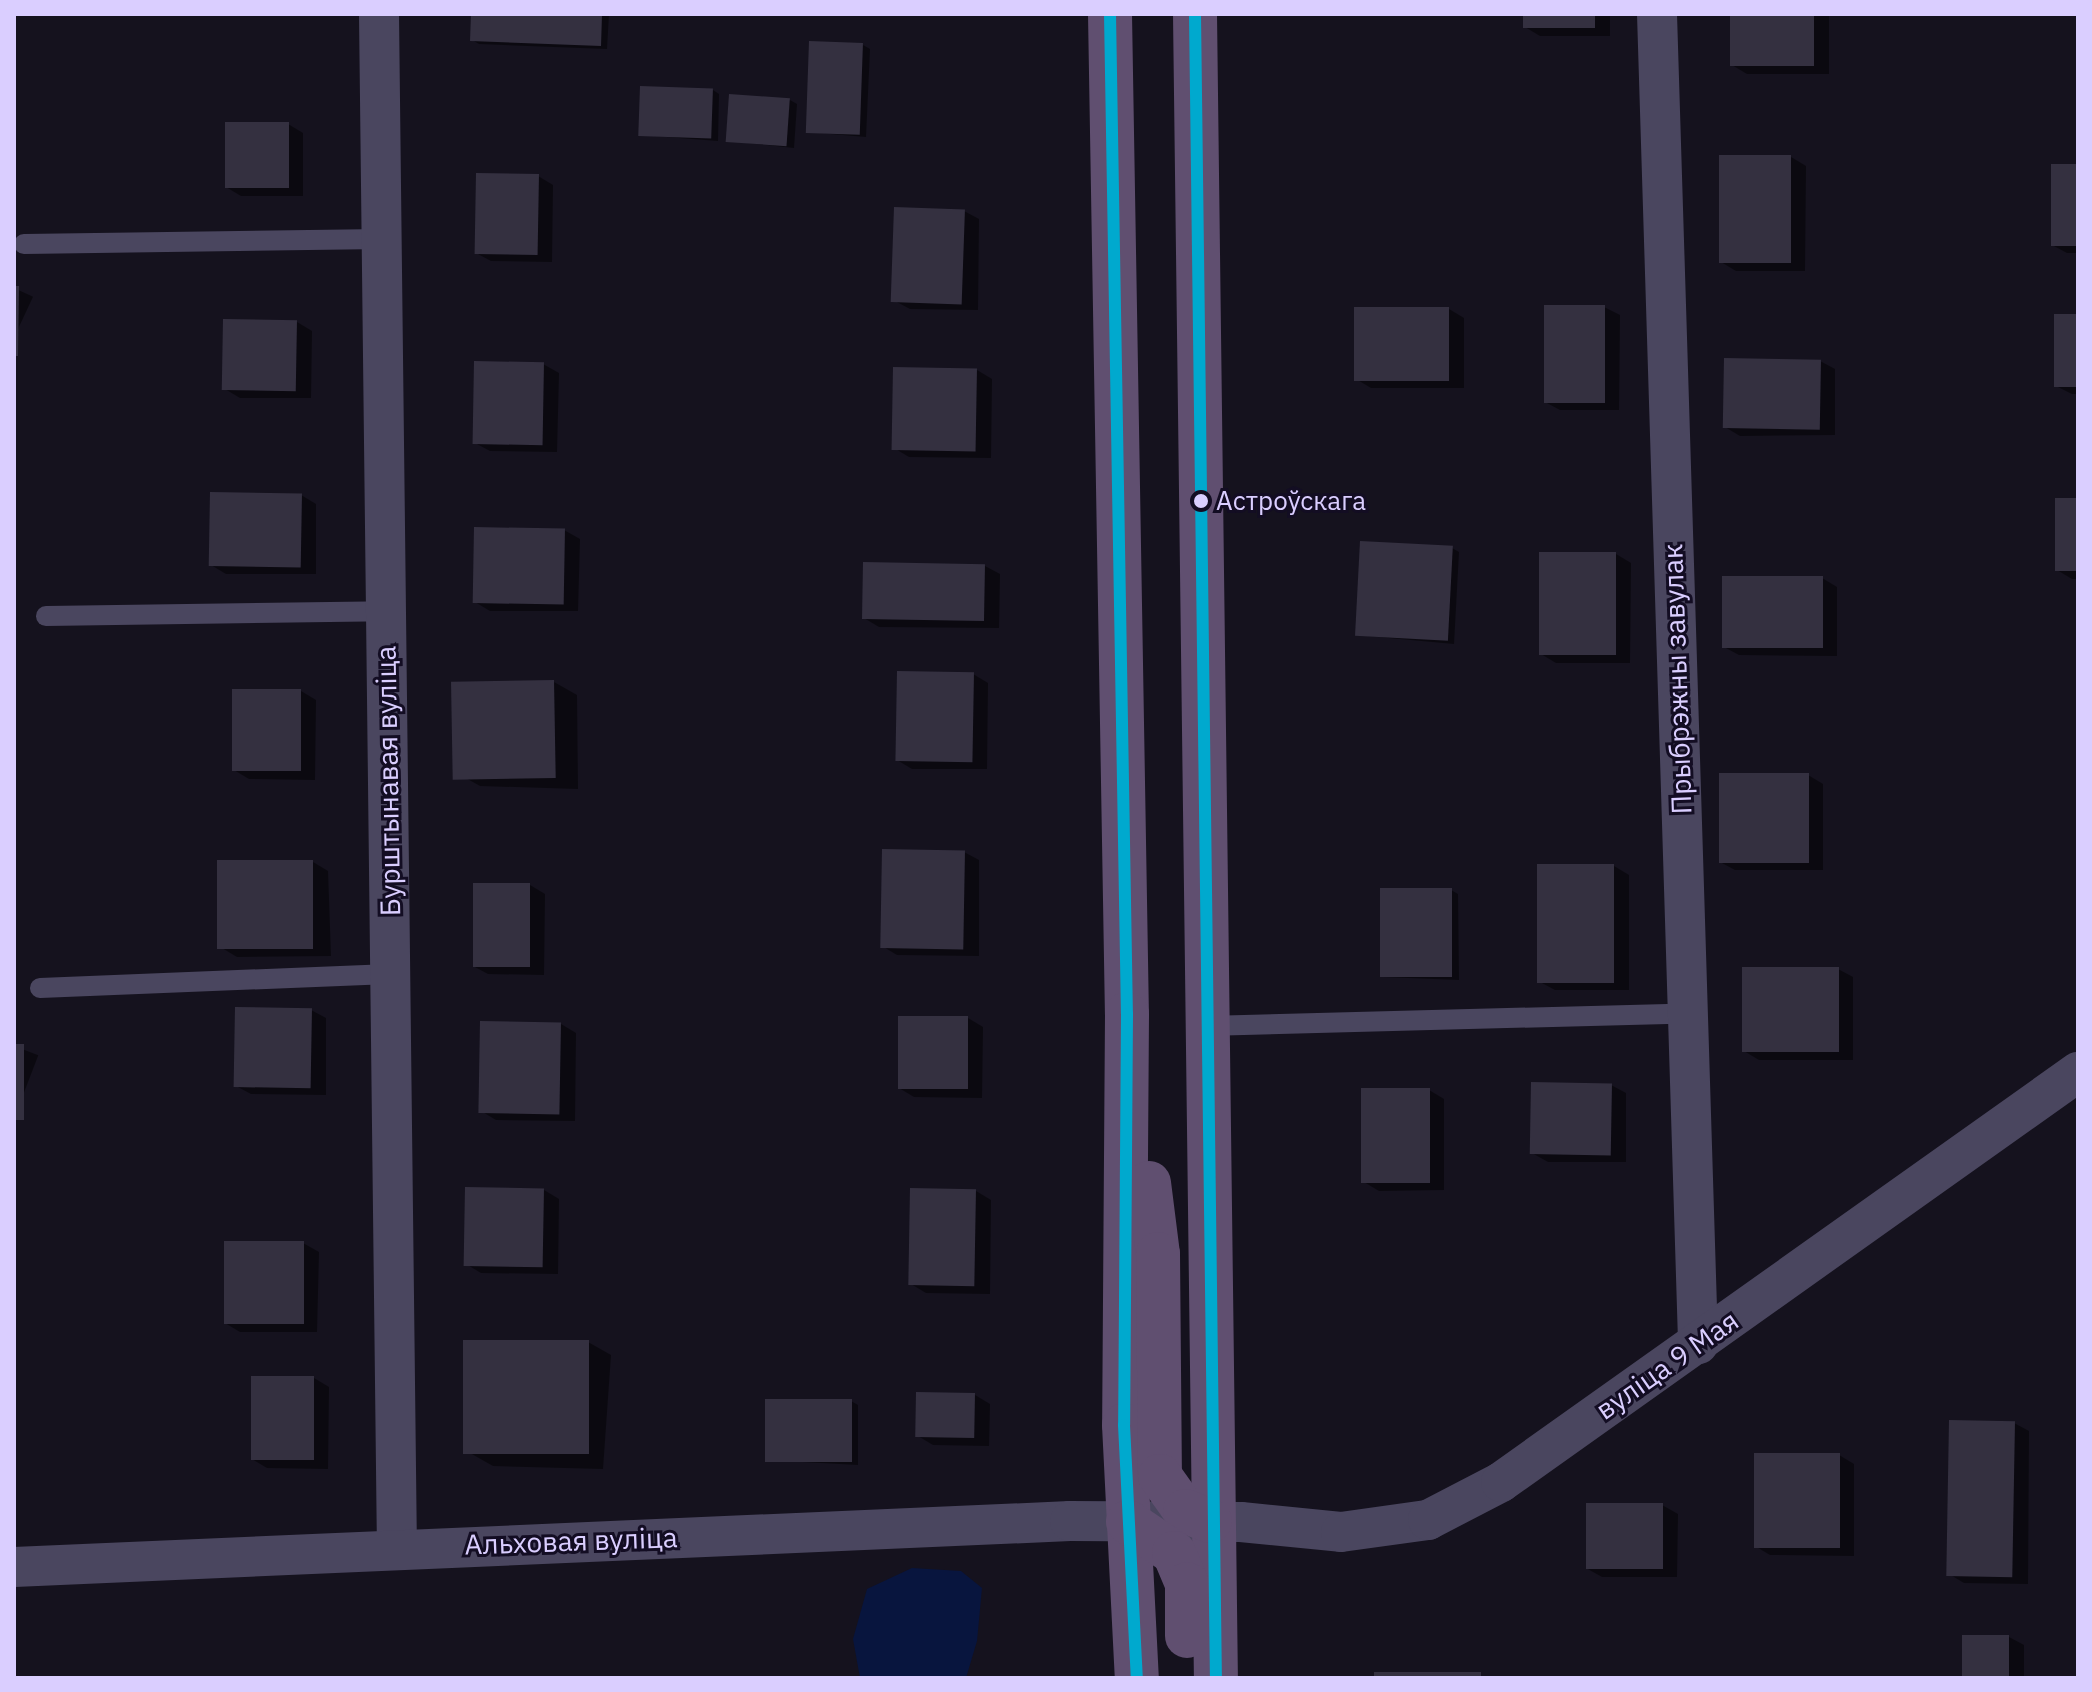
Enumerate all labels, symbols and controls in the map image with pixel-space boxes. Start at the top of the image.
place label: Астроўскага [1216,485,1366,517]
marker: Астроўскага [1193,493,1209,509]
street label: Прыбрэжны завулак [1655,543,1699,815]
street label: Бурштынавая вуліца [369,645,407,917]
street label: вуліца 9 Мая [1589,1304,1745,1426]
street label: Альховая вуліца [464,1520,678,1562]

